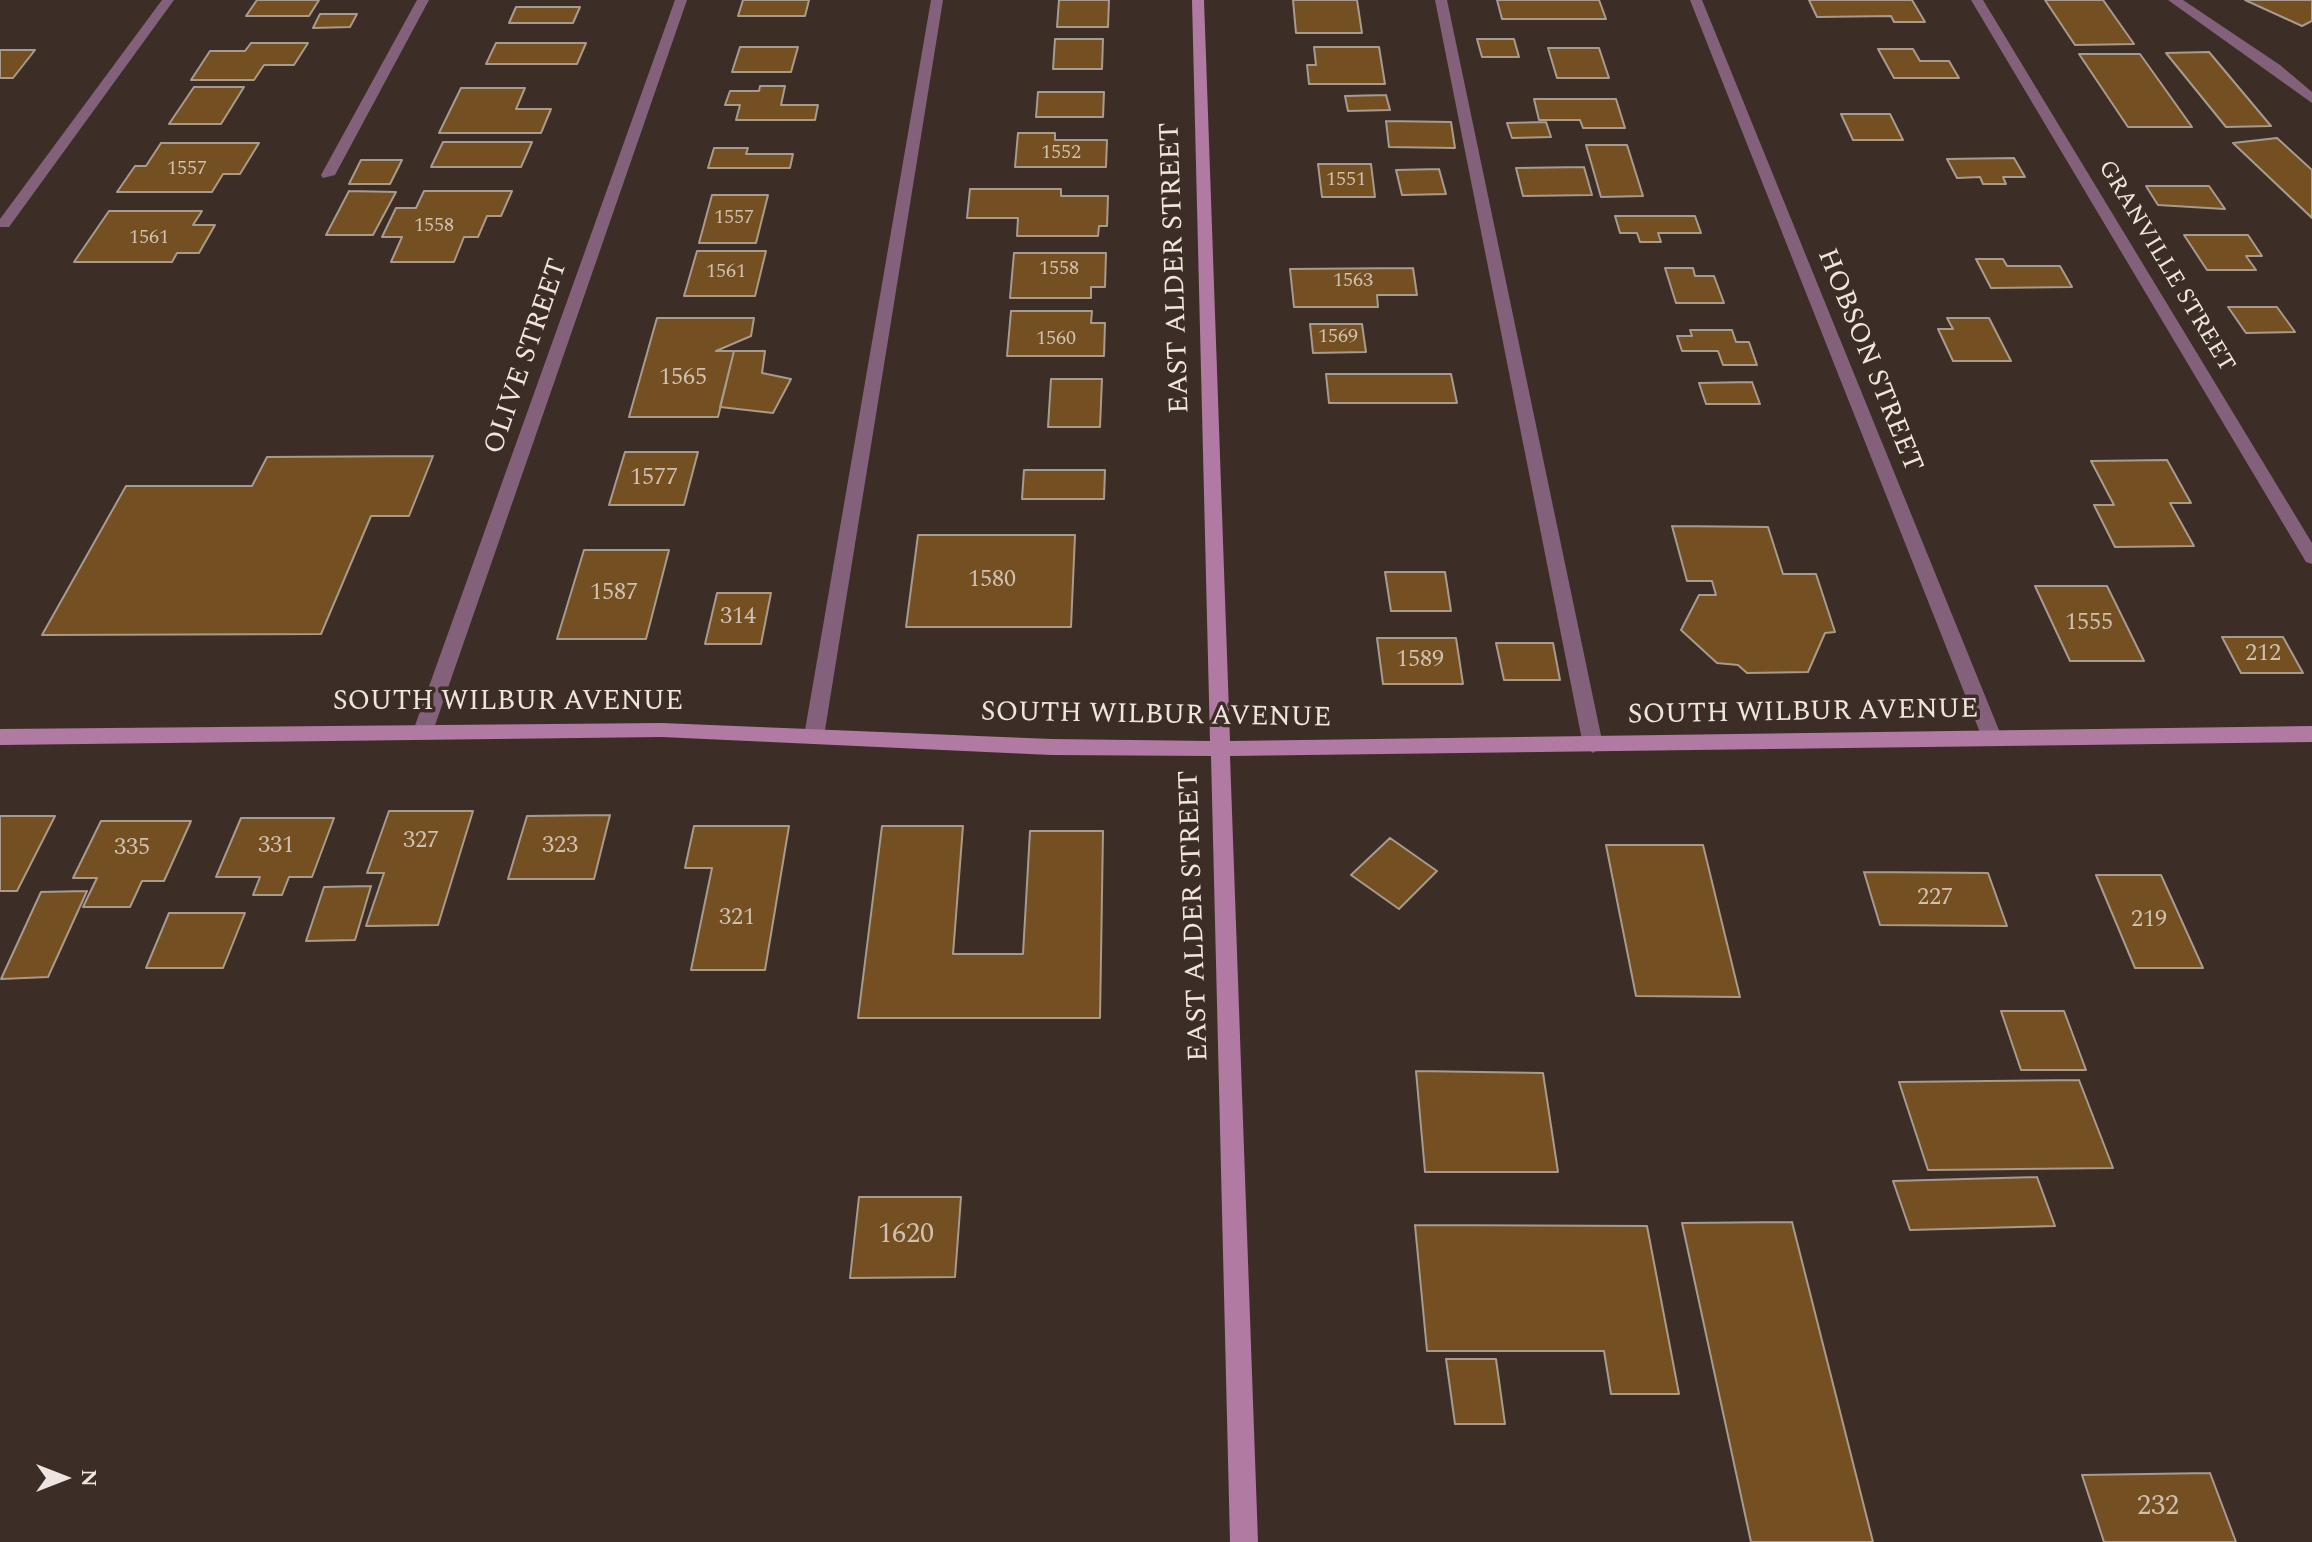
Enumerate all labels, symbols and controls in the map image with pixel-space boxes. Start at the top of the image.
street label: EAST ALDER STREET [1155,122,1199,414]
house number: 1552 [1041,142,1081,166]
street label: GRANVILLE STREET [2090,156,2240,378]
house number: 1557 [167,158,207,182]
house number: 1551 [1326,169,1366,193]
house number: 1557 [714,207,754,231]
house number: 1558 [414,215,454,239]
house number: 1561 [129,227,169,251]
street label: HOBSON STREET [1808,244,1928,478]
street label: OLIVE STREET [479,255,577,459]
house number: 1558 [1039,258,1079,282]
house number: 1561 [706,261,746,285]
house number: 1563 [1333,270,1373,294]
house number: 1569 [1318,326,1358,350]
house number: 1560 [1036,328,1076,352]
house number: 1565 [659,365,707,393]
house number: 1577 [630,465,678,493]
house number: 1580 [968,567,1016,595]
house number: 1587 [590,580,638,608]
house number: 314 [720,604,756,632]
house number: 1555 [2065,610,2113,638]
house number: 212 [2245,641,2281,669]
house number: 1589 [1396,647,1444,675]
street label: SOUTH WILBUR AVENUE [333,687,683,721]
street label: SOUTH WILBUR AVENUE [1627,694,1979,734]
street label: SOUTH WILBUR AVENUE [980,697,1332,737]
street label: EAST ALDER STREET [1174,770,1218,1062]
house number: 327 [403,828,439,856]
house number: 331 [258,833,294,861]
house number: 323 [542,833,578,861]
house number: 335 [114,835,150,863]
house number: 227 [1917,885,1953,913]
house number: 321 [719,905,755,933]
house number: 219 [2131,907,2167,935]
house number: 1620 [878,1220,934,1254]
north arrow [24,1438,104,1518]
text: N [72,1469,105,1487]
house number: 232 [2137,1492,2179,1526]

